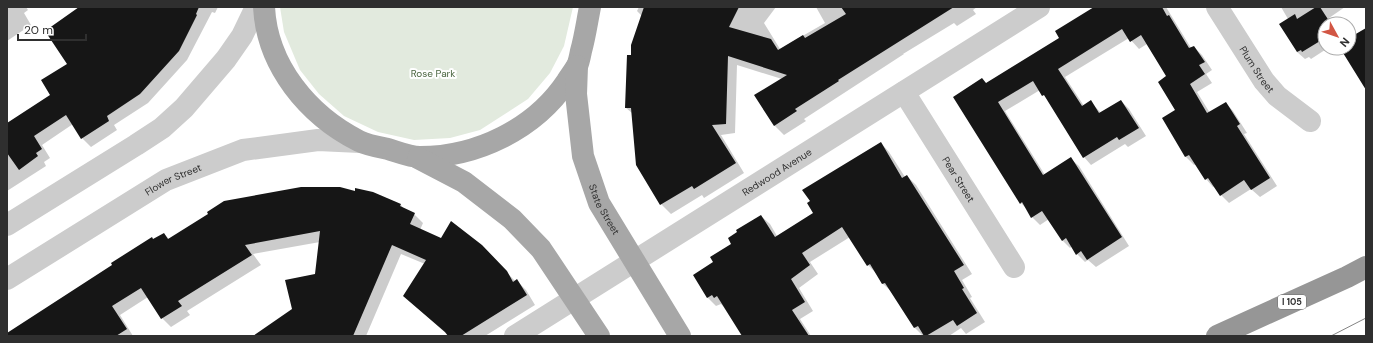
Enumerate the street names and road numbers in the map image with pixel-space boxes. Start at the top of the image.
street label: Plum Street [1237,43,1278,95]
street label: Redwood Avenue [739,145,814,198]
street label: Pear Street [940,154,978,204]
street label: Flower Street [142,160,203,198]
street label: State Street [586,182,623,237]
road number: I 105 [1278,295,1306,309]

